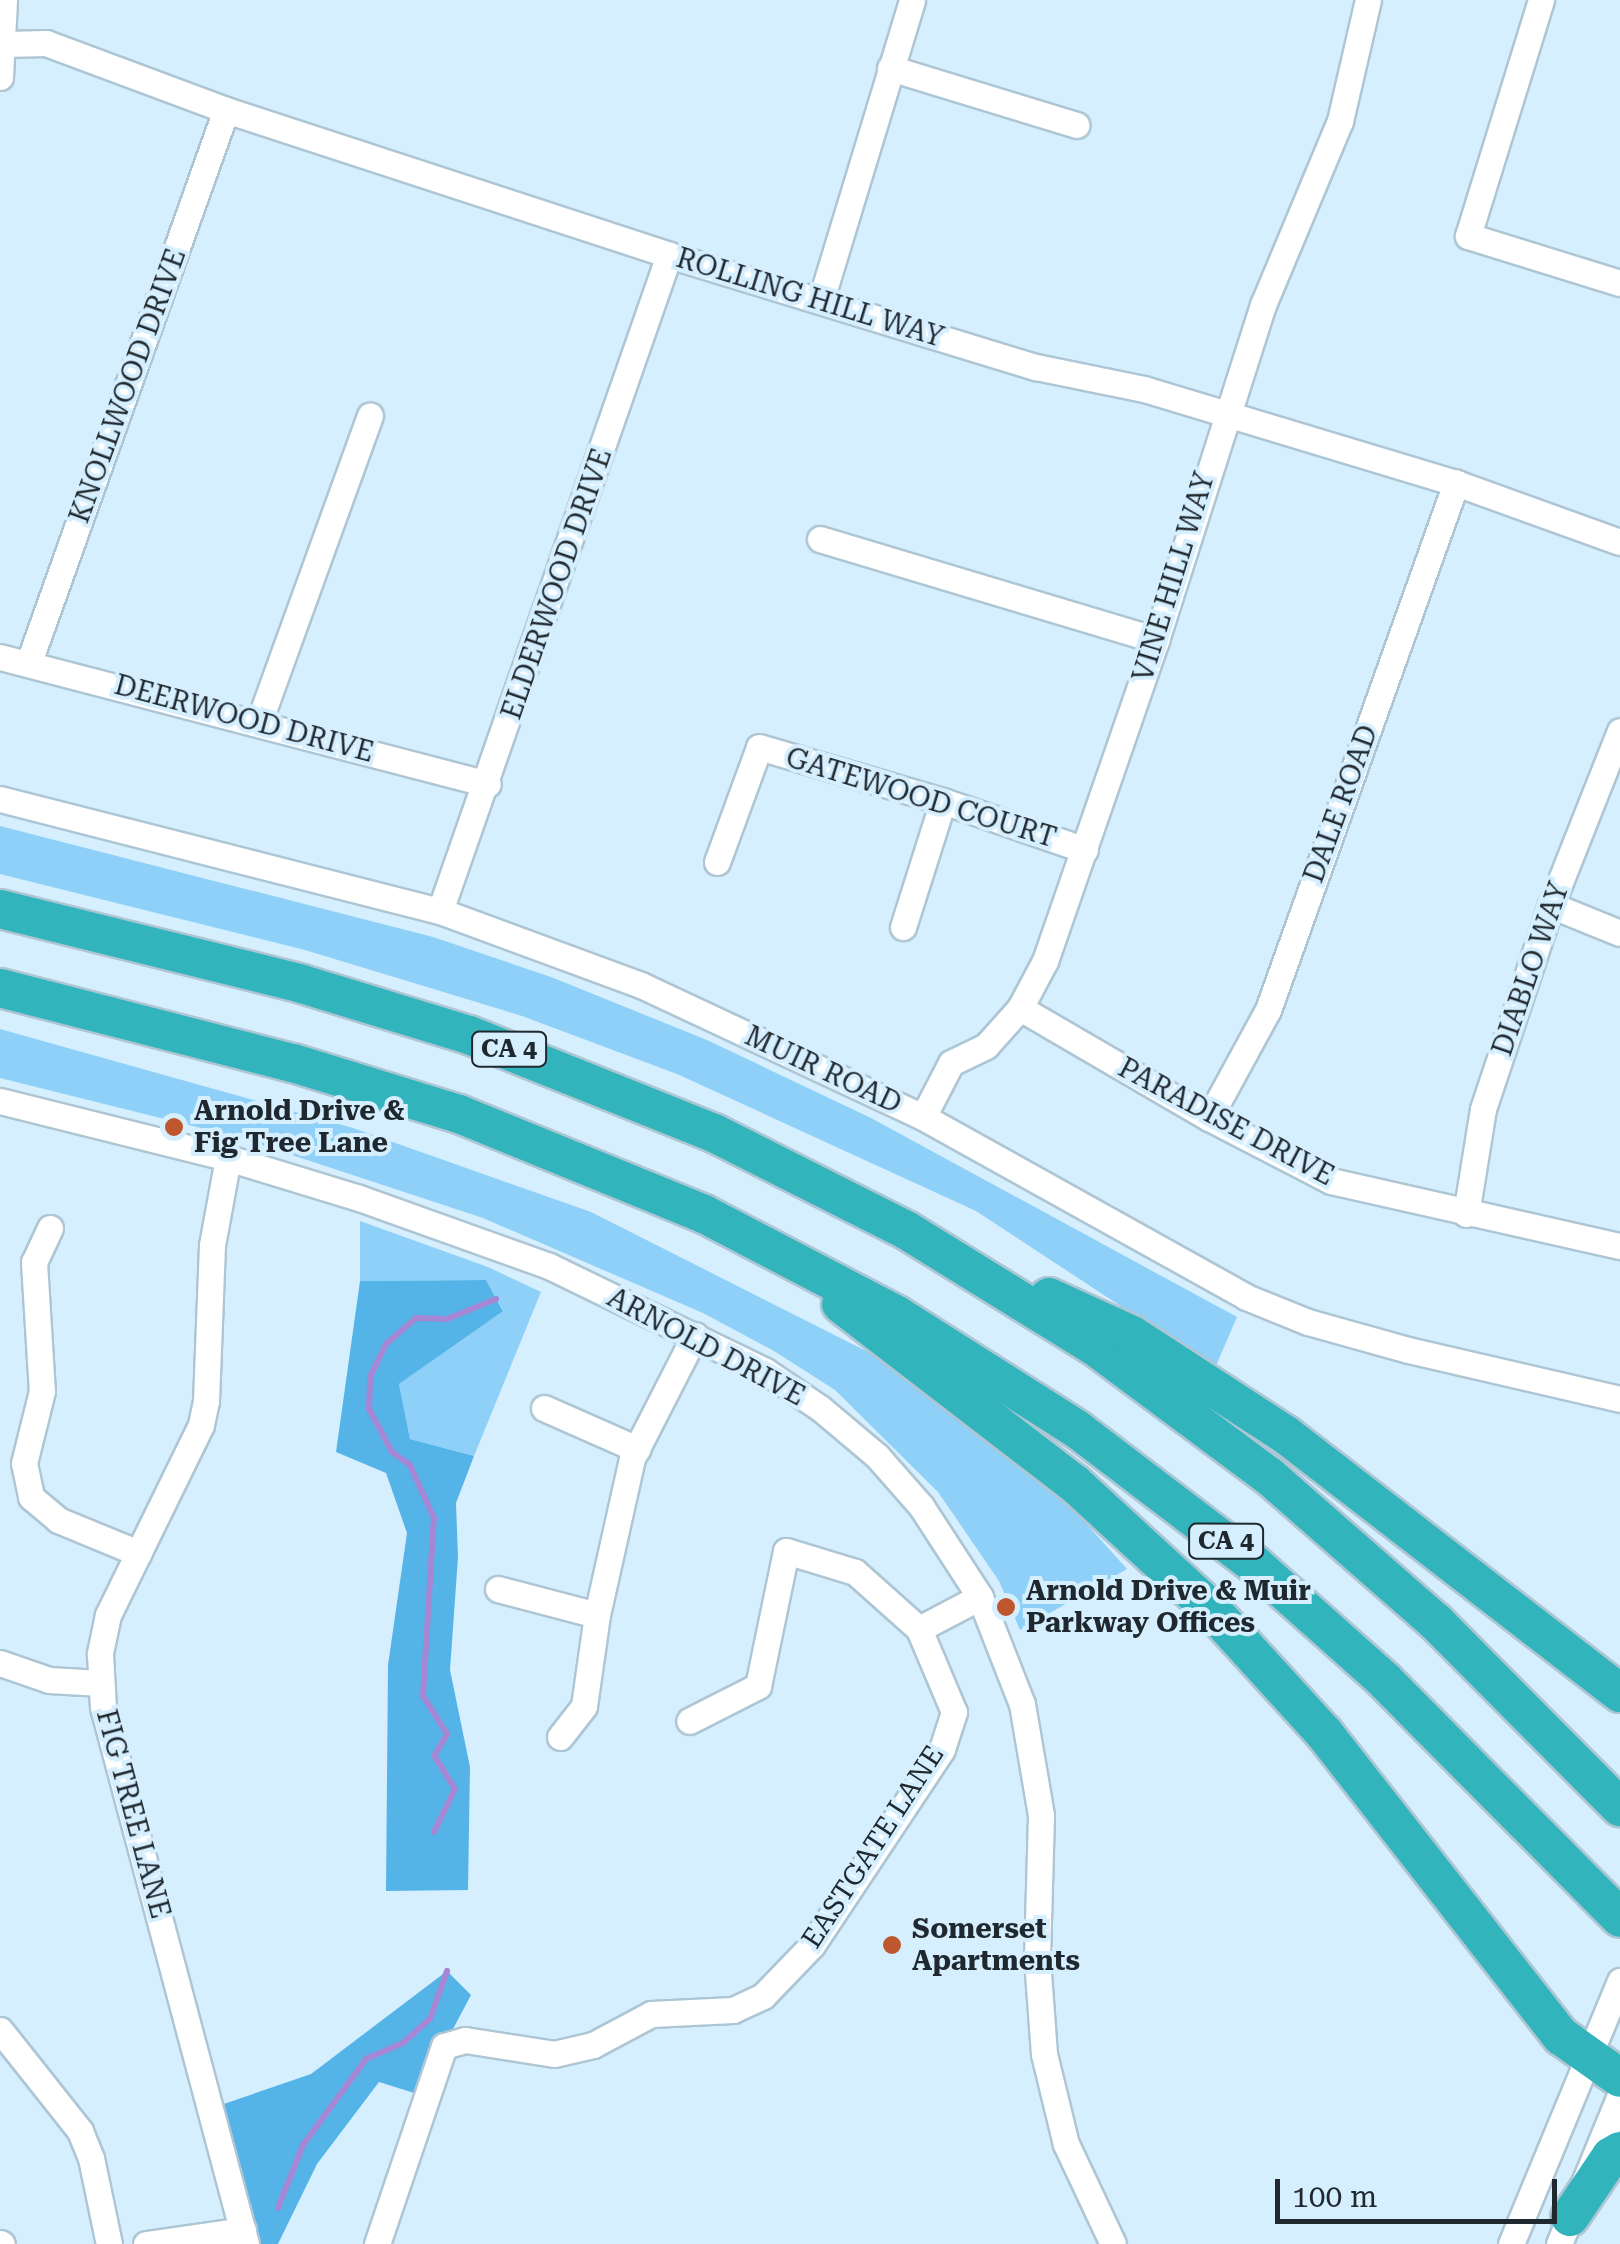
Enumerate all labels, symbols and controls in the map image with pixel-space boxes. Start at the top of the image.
street label: ROLLING HILL WAY [672,241,948,355]
street label: KNOLLWOOD DRIVE [63,244,193,528]
street label: ELDERWOOD DRIVE [495,444,619,724]
street label: VINE HILL WAY [1126,468,1222,686]
street label: DEERWOOD DRIVE [111,668,377,770]
street label: DALE ROAD [1297,721,1385,887]
street label: GATEWOOD COURT [782,741,1060,855]
street label: DIABLO WAY [1486,878,1576,1060]
street label: MUIR ROAD [740,1019,906,1121]
road number: CA 4 [469,1029,549,1069]
street label: PARADISE DRIVE [1112,1051,1340,1193]
place label: Arnold Drive & Fig Tree Lane [194,1094,405,1160]
marker: Arnold Drive & Fig Tree Lane [163,1116,185,1138]
street label: ARNOLD DRIVE [601,1281,811,1413]
road number: CA 4 [1186,1521,1266,1561]
place label: Arnold Drive & Muir Parkway Offices [1026,1574,1311,1640]
marker: Arnold Drive & Muir Parkway Offices [995,1596,1017,1618]
street label: FIG TREE LANE [89,1706,177,1922]
street label: EASTGATE LANE [795,1739,951,1955]
place label: Somerset Apartments [912,1912,1080,1978]
marker: Somerset Apartments [881,1934,903,1956]
scale bar [1280,2159,1562,2221]
text: 100 m [1292,2179,1377,2214]

